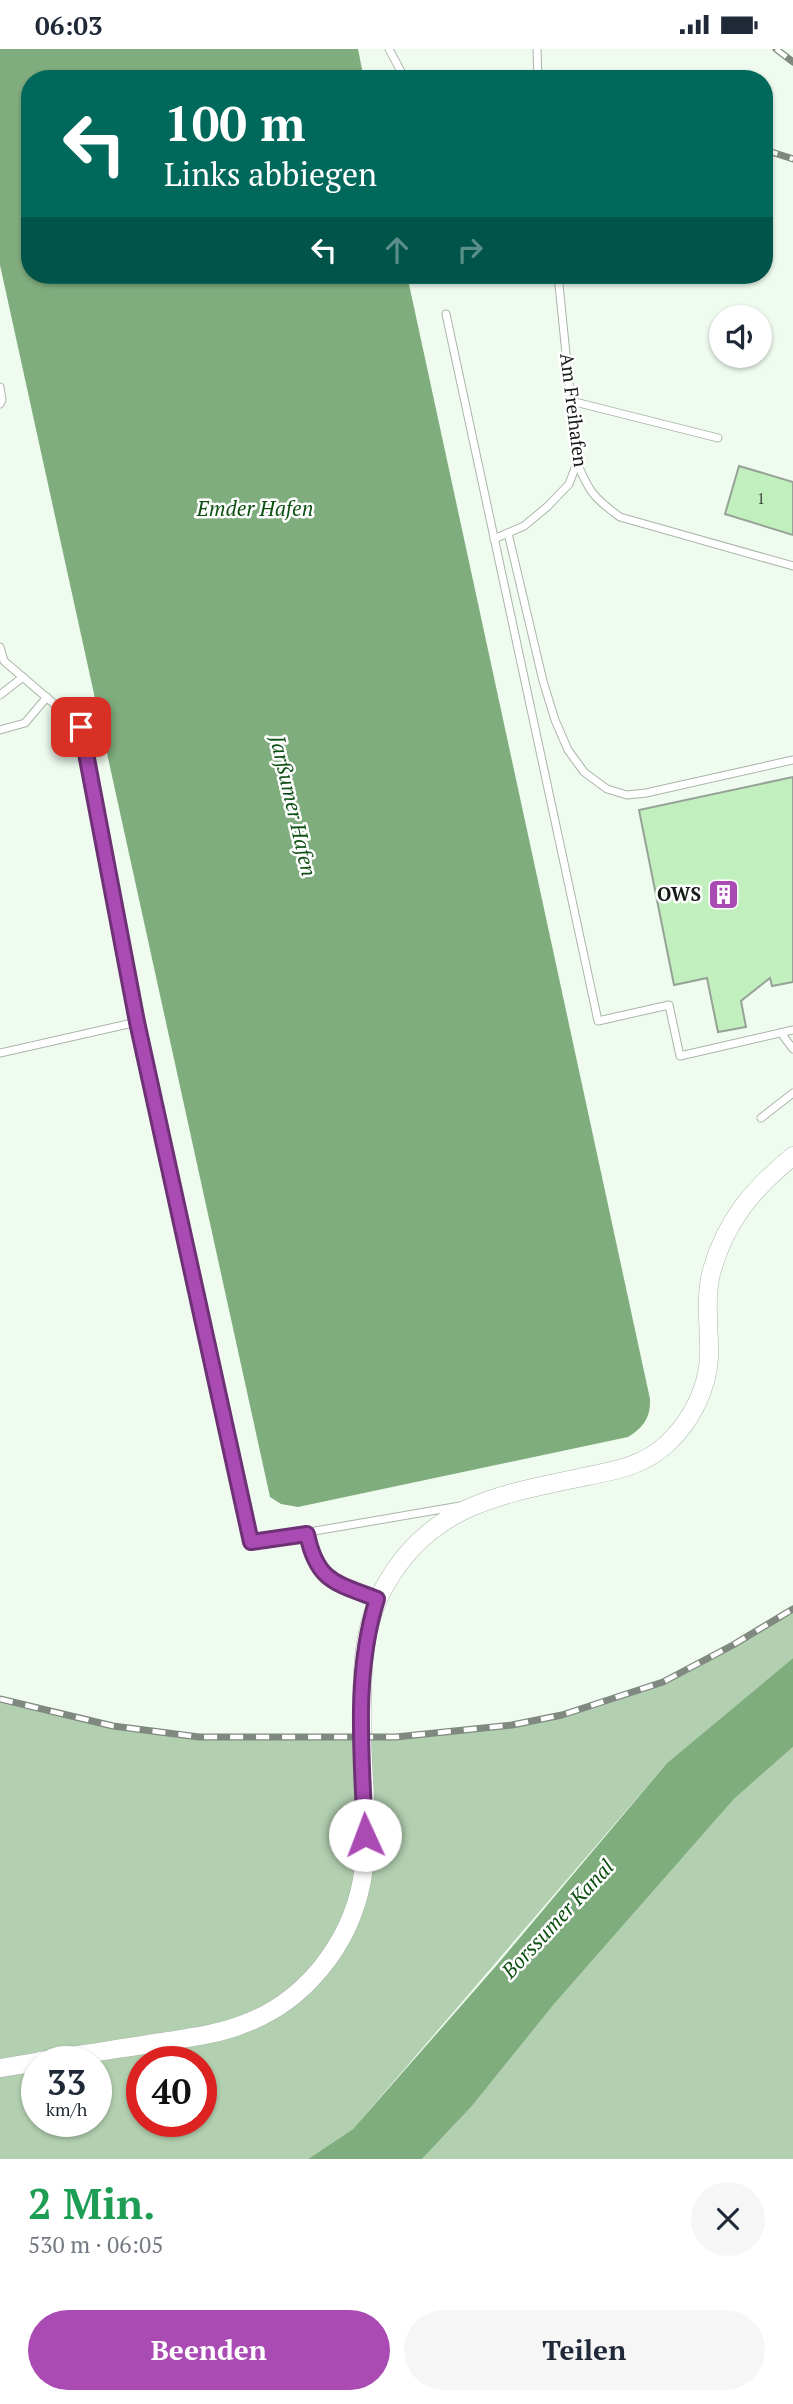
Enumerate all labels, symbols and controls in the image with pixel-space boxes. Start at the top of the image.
text: 06:03 [35,8,103,42]
text: 100 m [164,90,306,155]
icon: left [49,98,140,189]
text: Links abbiegen [164,153,377,195]
icon: left [305,231,343,269]
icon: ahead [378,231,416,269]
icon: right [451,231,489,269]
map controls [709,305,772,368]
button: sound [709,305,772,368]
street label: Am Freihafen [555,352,594,468]
house number: 1 [757,487,765,509]
water label: Emder Hafen [196,494,313,522]
pin [51,697,111,757]
icon: arrive [62,708,100,746]
water label: Jarßumer Hafen [264,732,324,879]
building icon: OWS [707,877,741,911]
place label: OWS [657,881,701,906]
position arrow [328,1798,402,1872]
water label: Borssumer Kanal [494,1853,620,1984]
speed limit sign: 40 [126,2046,217,2137]
text: 33 [47,2059,86,2105]
text: km/h [46,2097,87,2121]
text: 2 Min. [28,2175,156,2231]
button: close [691,2182,765,2256]
text: 530 m · 06:05 [28,2229,163,2260]
button: Beenden [28,2310,390,2390]
button: Teilen [404,2310,765,2390]

